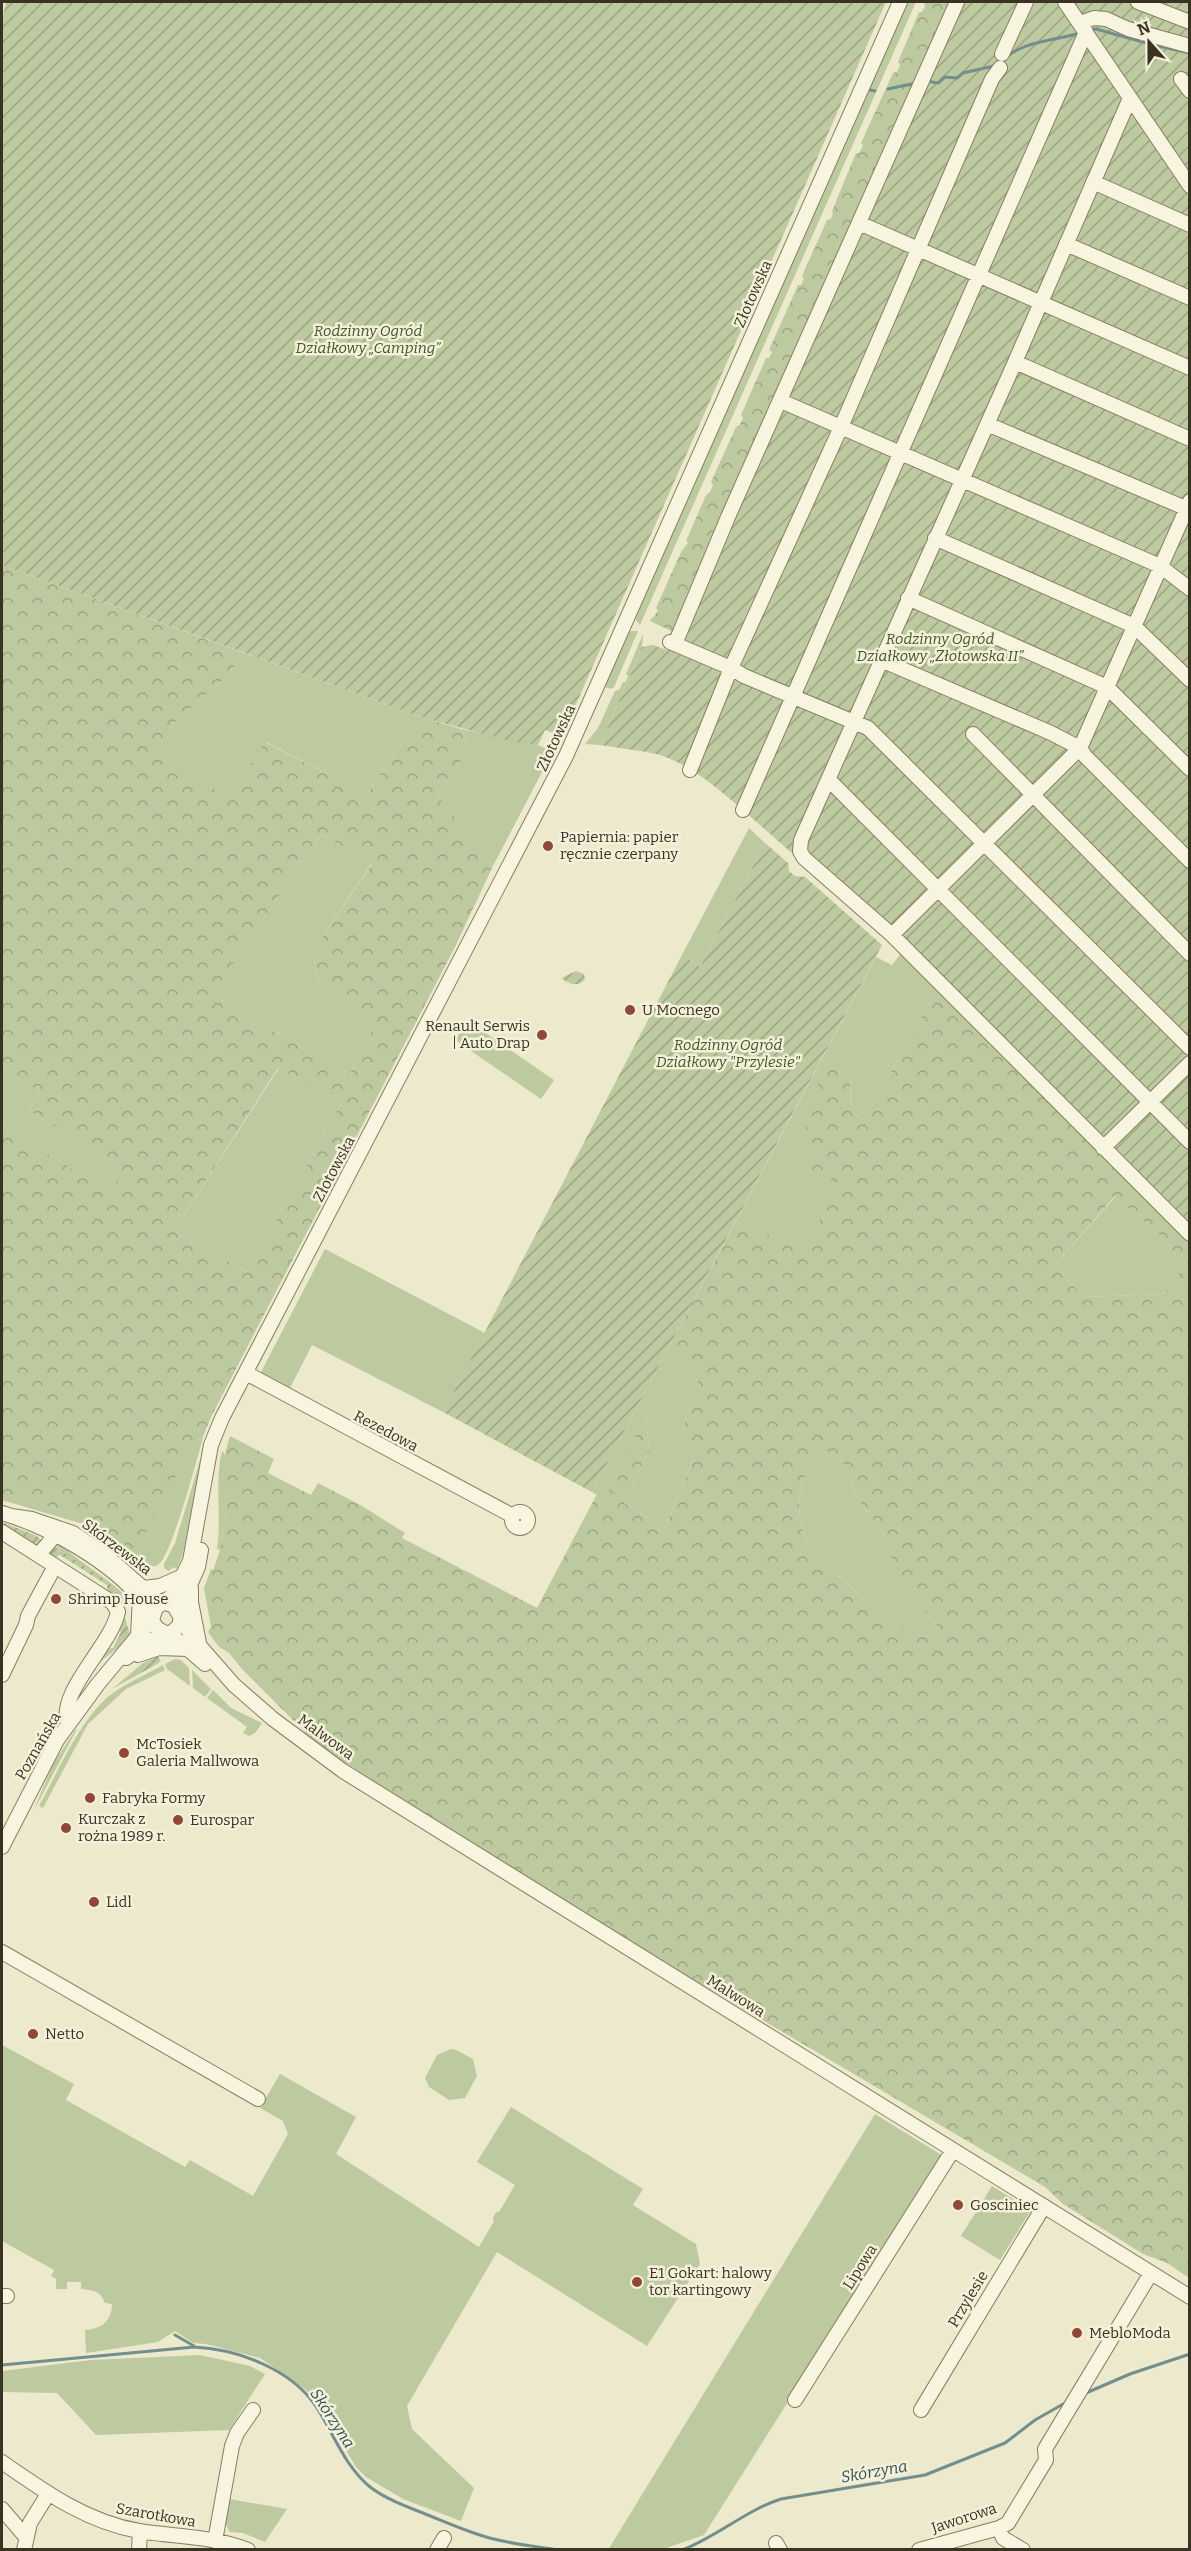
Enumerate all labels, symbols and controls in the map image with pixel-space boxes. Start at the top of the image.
north arrow [1119,12,1179,72]
text: N [1135,17,1153,40]
street label: Złotowska [730,258,776,330]
park label: Rodzinny Ogród Działkowy „Camping” [296,322,441,357]
park label: Rodzinny Ogród Działkowy „Złotowska II” [857,630,1024,665]
street label: Złotowska [533,702,579,774]
place label: Papiernia: papier ręcznie czerpany [560,828,679,863]
marker: Papiernia: papier ręcznie czerpany [541,839,555,853]
place label: U Mocnego [642,1001,720,1019]
marker: U Mocnego [623,1003,637,1017]
place label: Renault Serwis | Auto Drap [425,1017,530,1052]
marker: Renault Serwis | Auto Drap [535,1028,549,1042]
park label: Rodzinny Ogród Działkowy "Przylesie" [656,1036,801,1071]
street label: Złotowska [309,1133,359,1205]
street label: Rezedowa [351,1407,421,1455]
street label: Skórzewska [79,1515,155,1579]
place label: Shrimp House [68,1590,168,1608]
marker: Shrimp House [49,1592,63,1606]
street label: Poznańska [11,1709,65,1783]
street label: Malwowa [294,1711,358,1763]
place label: McTosiek Galeria Mallwowa [136,1735,259,1770]
marker: McTosiek Galeria Mallwowa [117,1746,131,1760]
place label: Fabryka Formy [102,1789,205,1807]
marker: Fabryka Formy [83,1791,97,1805]
place label: Kurczak z rożna 1989 r. [78,1810,165,1845]
place label: Eurospar [190,1811,255,1829]
marker: Eurospar [171,1813,185,1827]
marker: Kurczak z rożna 1989 r. [59,1821,73,1835]
place label: Lidl [106,1893,132,1911]
marker: Lidl [87,1895,101,1909]
street label: Malwowa [704,1971,768,2021]
place label: Netto [45,2025,84,2043]
marker: Netto [26,2027,40,2041]
place label: Gosciniec [970,2196,1039,2214]
marker: Gosciniec [951,2198,965,2212]
street label: Lipowa [839,2241,881,2293]
place label: E1 Gokart: halowy tor kartingowy [649,2264,772,2299]
street label: Przylesie [944,2268,992,2330]
marker: E1 Gokart: halowy tor kartingowy [630,2275,644,2289]
place label: MebloModa [1089,2324,1171,2342]
marker: MebloModa [1070,2326,1084,2340]
water label: Skórzyna [306,2385,359,2452]
water label: Skórzyna [839,2456,909,2487]
street label: Szarotkowa [115,2499,197,2531]
street label: Jaworowa [928,2499,999,2537]

